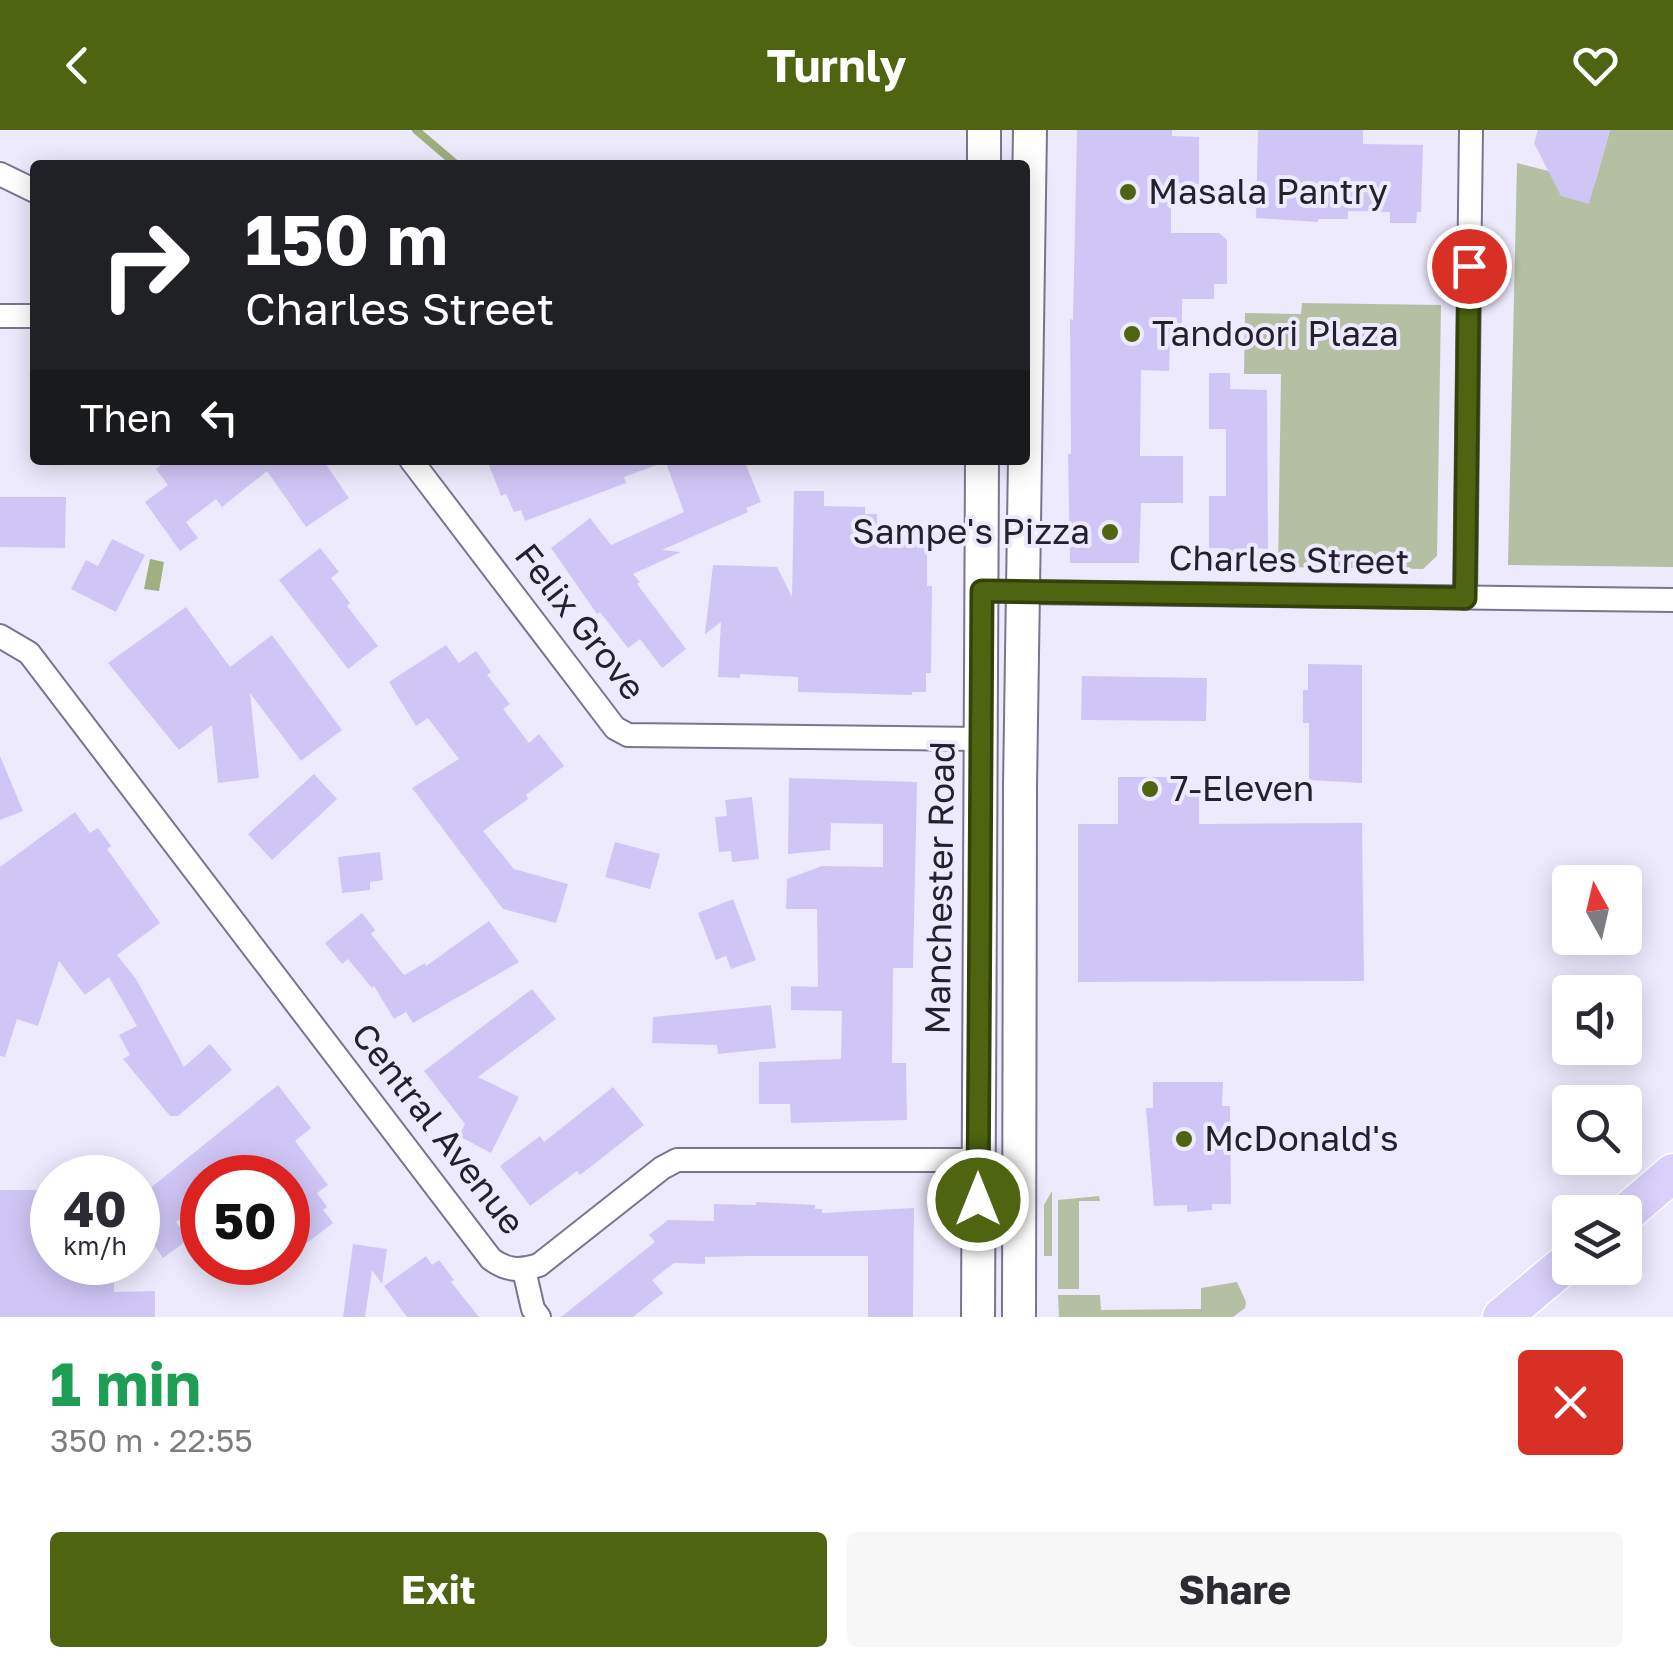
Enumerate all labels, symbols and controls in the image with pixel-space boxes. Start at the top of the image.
icon: back [50,38,105,93]
text: Turnly [766,38,907,92]
icon: heart [1568,38,1623,93]
place label: Masala Pantry [1148,170,1388,212]
marker: Masala Pantry [1117,181,1139,203]
text: 150 m [245,196,448,280]
icon: right [80,200,210,330]
pin [1427,224,1512,309]
icon: arrive [1442,239,1497,294]
text: Charles Street [245,281,555,335]
place label: Tandoori Plaza [1152,312,1399,354]
marker: Tandoori Plaza [1121,323,1143,345]
icon: left [192,390,247,445]
text: Then [80,395,172,440]
place label: Sampe's Pizza [852,510,1090,552]
marker: Sampe's Pizza [1099,521,1121,543]
street label: Felix Grove [507,535,655,708]
street label: Charles Street [1168,536,1410,582]
street label: Manchester Road [915,741,963,1035]
place label: 7-Eleven [1170,767,1314,809]
marker: 7-Eleven [1139,778,1161,800]
north arrow [1552,865,1642,955]
map controls [1552,865,1642,1285]
button: sound [1552,975,1642,1065]
street label: Central Avenue [343,1015,534,1242]
button: search [1552,1085,1642,1175]
place label: McDonald's [1204,1117,1399,1159]
marker: McDonald's [1173,1128,1195,1150]
position arrow [926,1148,1030,1252]
speed limit sign: 50 [180,1155,310,1285]
text: 40 [63,1178,127,1238]
button: layers [1552,1195,1642,1285]
text: km/h [63,1230,127,1261]
text: 1 min [50,1347,201,1419]
button: close [1518,1350,1623,1455]
text: 350 m · 22:55 [50,1421,253,1459]
button: Exit [50,1532,827,1647]
button: Share [847,1532,1623,1647]

